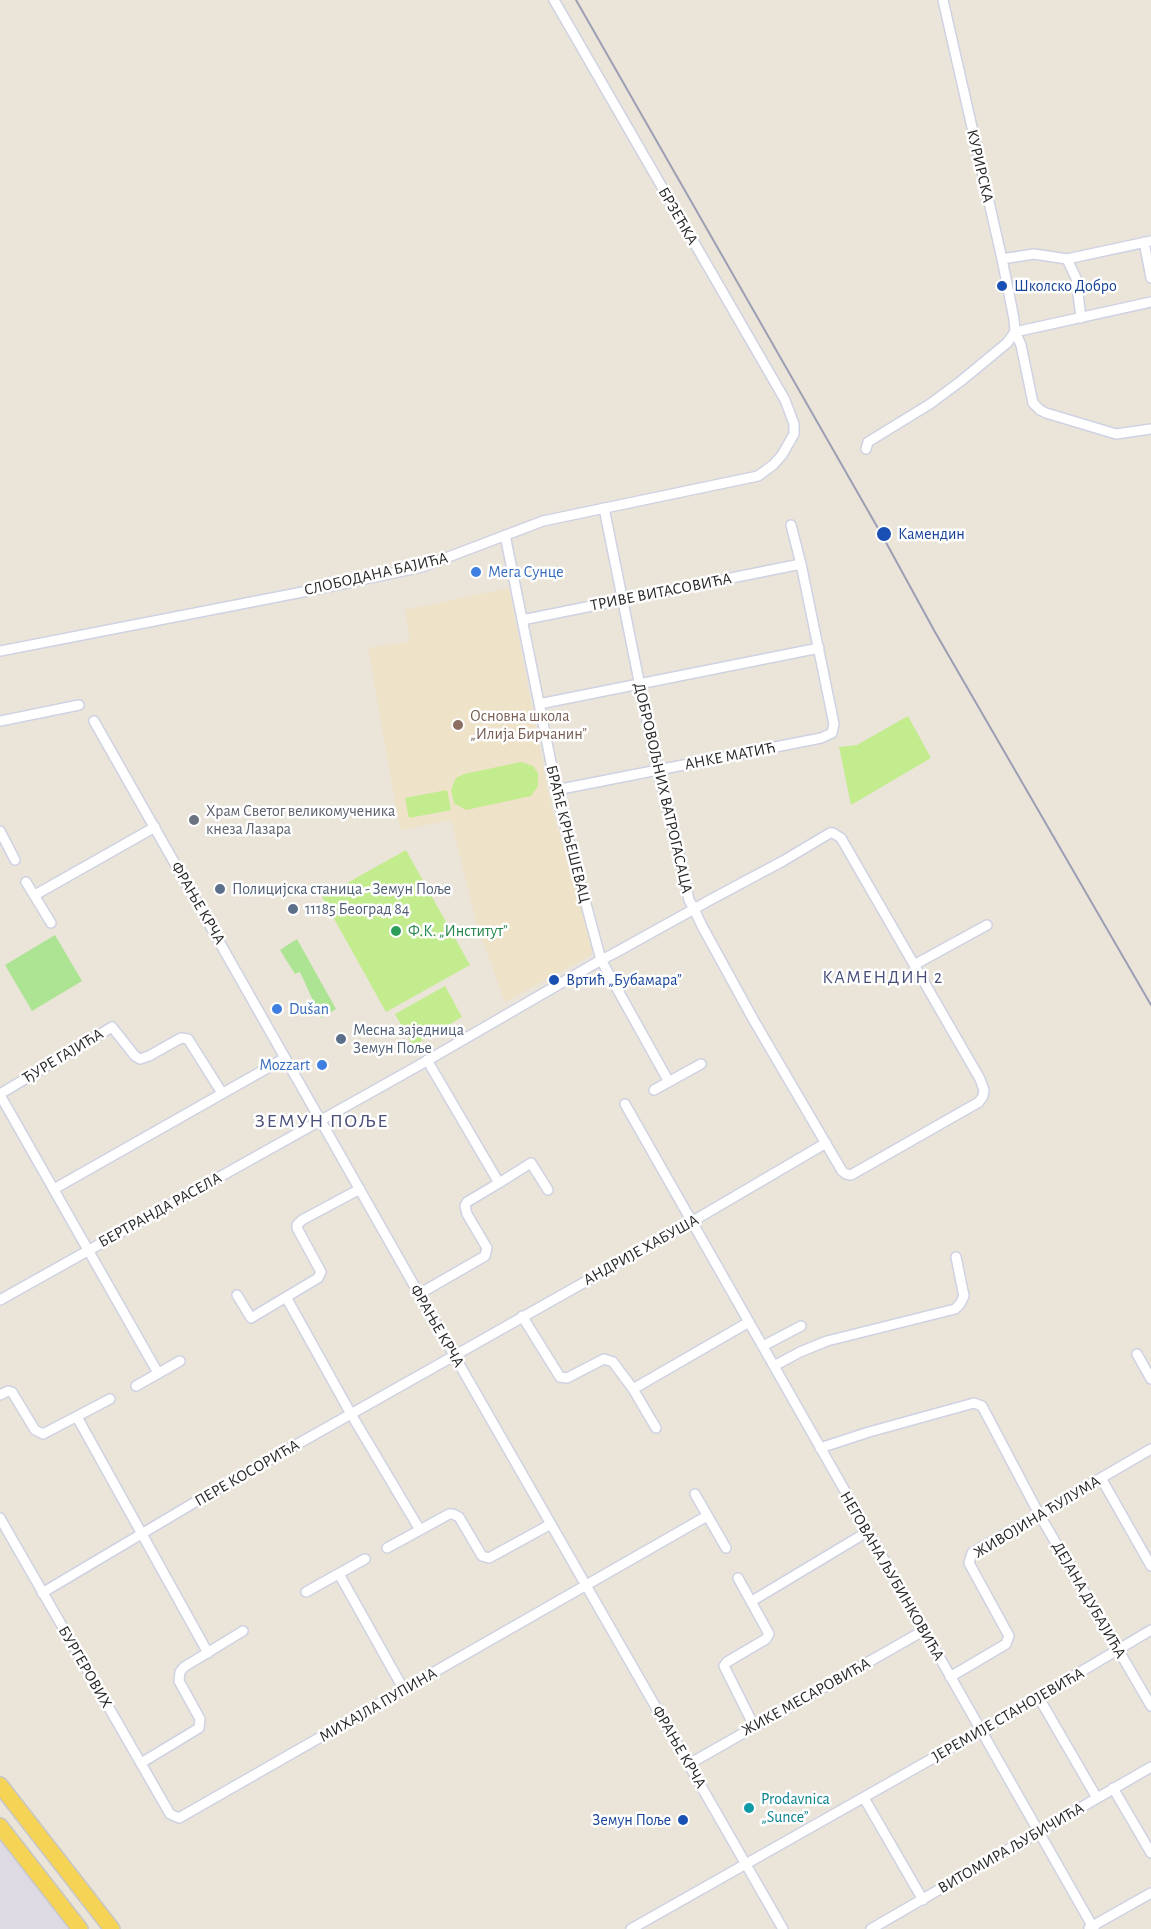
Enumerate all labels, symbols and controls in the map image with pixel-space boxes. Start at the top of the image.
street label: КУРИРСКА [962,128,998,204]
street label: БРЗЕЋКА [654,184,702,248]
place label: Школско Добро [1014,276,1117,296]
marker: Школско Добро [995,279,1009,293]
place label: Камендин [898,524,965,544]
marker: Камендин [875,525,893,543]
street label: СЛОБОДАНА БАЈИЋА [302,548,450,600]
place label: Мега Сунце [488,562,564,582]
marker: Мега Сунце [469,565,483,579]
street label: ТРИВЕ ВИТАСОВИЋА [589,569,733,615]
street label: ДОБРОВОЉНИХ ВАТРОГАСАЦА [629,681,697,895]
place label: Основна школа „Илија Бирчанин” [470,706,587,744]
marker: Основна школа „Илија Бирчанин” [451,718,465,732]
street label: АНКЕ МАТИЋ [683,738,777,774]
street label: БРАЋЕ КРЊЕШЕВАЦ [542,763,594,905]
place label: Храм Светог великомученика кнеза Лазара [206,801,395,839]
marker: Храм Светог великомученика кнеза Лазара [187,813,201,827]
street label: ФРАЊЕ КРЧА [167,858,229,948]
place label: Полицијска станица - Земун Поље [232,879,451,899]
marker: Полицијска станица - Земун Поље [213,882,227,896]
place label: 11185 Београд 84 [305,899,409,919]
marker: 11185 Београд 84 [286,902,300,916]
place label: Ф.К. „Институт” [408,921,508,941]
marker: Ф.К. „Институт” [389,924,403,938]
district label: КАМЕНДИН 2 [822,967,944,989]
place label: Вртић „Бубамара” [566,970,682,990]
marker: Вртић „Бубамара” [547,973,561,987]
place label: Dušan [289,999,329,1019]
marker: Dušan [270,1002,284,1016]
place label: Месна заједница Земун Поље [353,1020,464,1058]
street label: ЂУРЕ ГАЈИЋА [19,1024,107,1088]
marker: Месна заједница Земун Поље [334,1032,348,1046]
place label: Mozzart [259,1055,310,1075]
marker: Mozzart [315,1058,329,1072]
district label: ЗЕМУН ПОЉЕ [255,1109,389,1133]
street label: БЕРТРАНДА РАСЕЛА [95,1168,225,1252]
street label: АНДРИЈЕ ХАБУША [580,1210,702,1290]
street label: ФРАЊЕ КРЧА [406,1281,468,1371]
street label: ПЕРЕ КОСОРИЋА [191,1435,303,1511]
street label: ЖИВОЈИНА ЋУЛУМА [970,1472,1104,1562]
street label: НЕГОВАНА ЉУБИНКОВИЋА [836,1488,948,1664]
street label: ДЕЈАНА ДУБАЈИЋА [1048,1538,1130,1662]
street label: БУРГЕРОВИХ [54,1623,116,1711]
street label: ЖИКЕ МЕСАРОВИЋА [738,1654,874,1740]
street label: МИХАЈЛА ПУПИНА [316,1664,440,1746]
street label: ЈЕРЕМИЈЕ СТАНОЈЕВИЋА [928,1664,1088,1766]
street label: ФРАЊЕ КРЧА [648,1702,710,1792]
place label: Prodavnica „Sunce” [761,1789,830,1827]
street label: ВИТОМИРА ЉУБИЧИЋА [935,1798,1087,1898]
marker: Prodavnica „Sunce” [742,1801,756,1815]
place label: Земун Поље [592,1810,671,1830]
marker: Земун Поље [676,1813,690,1827]

